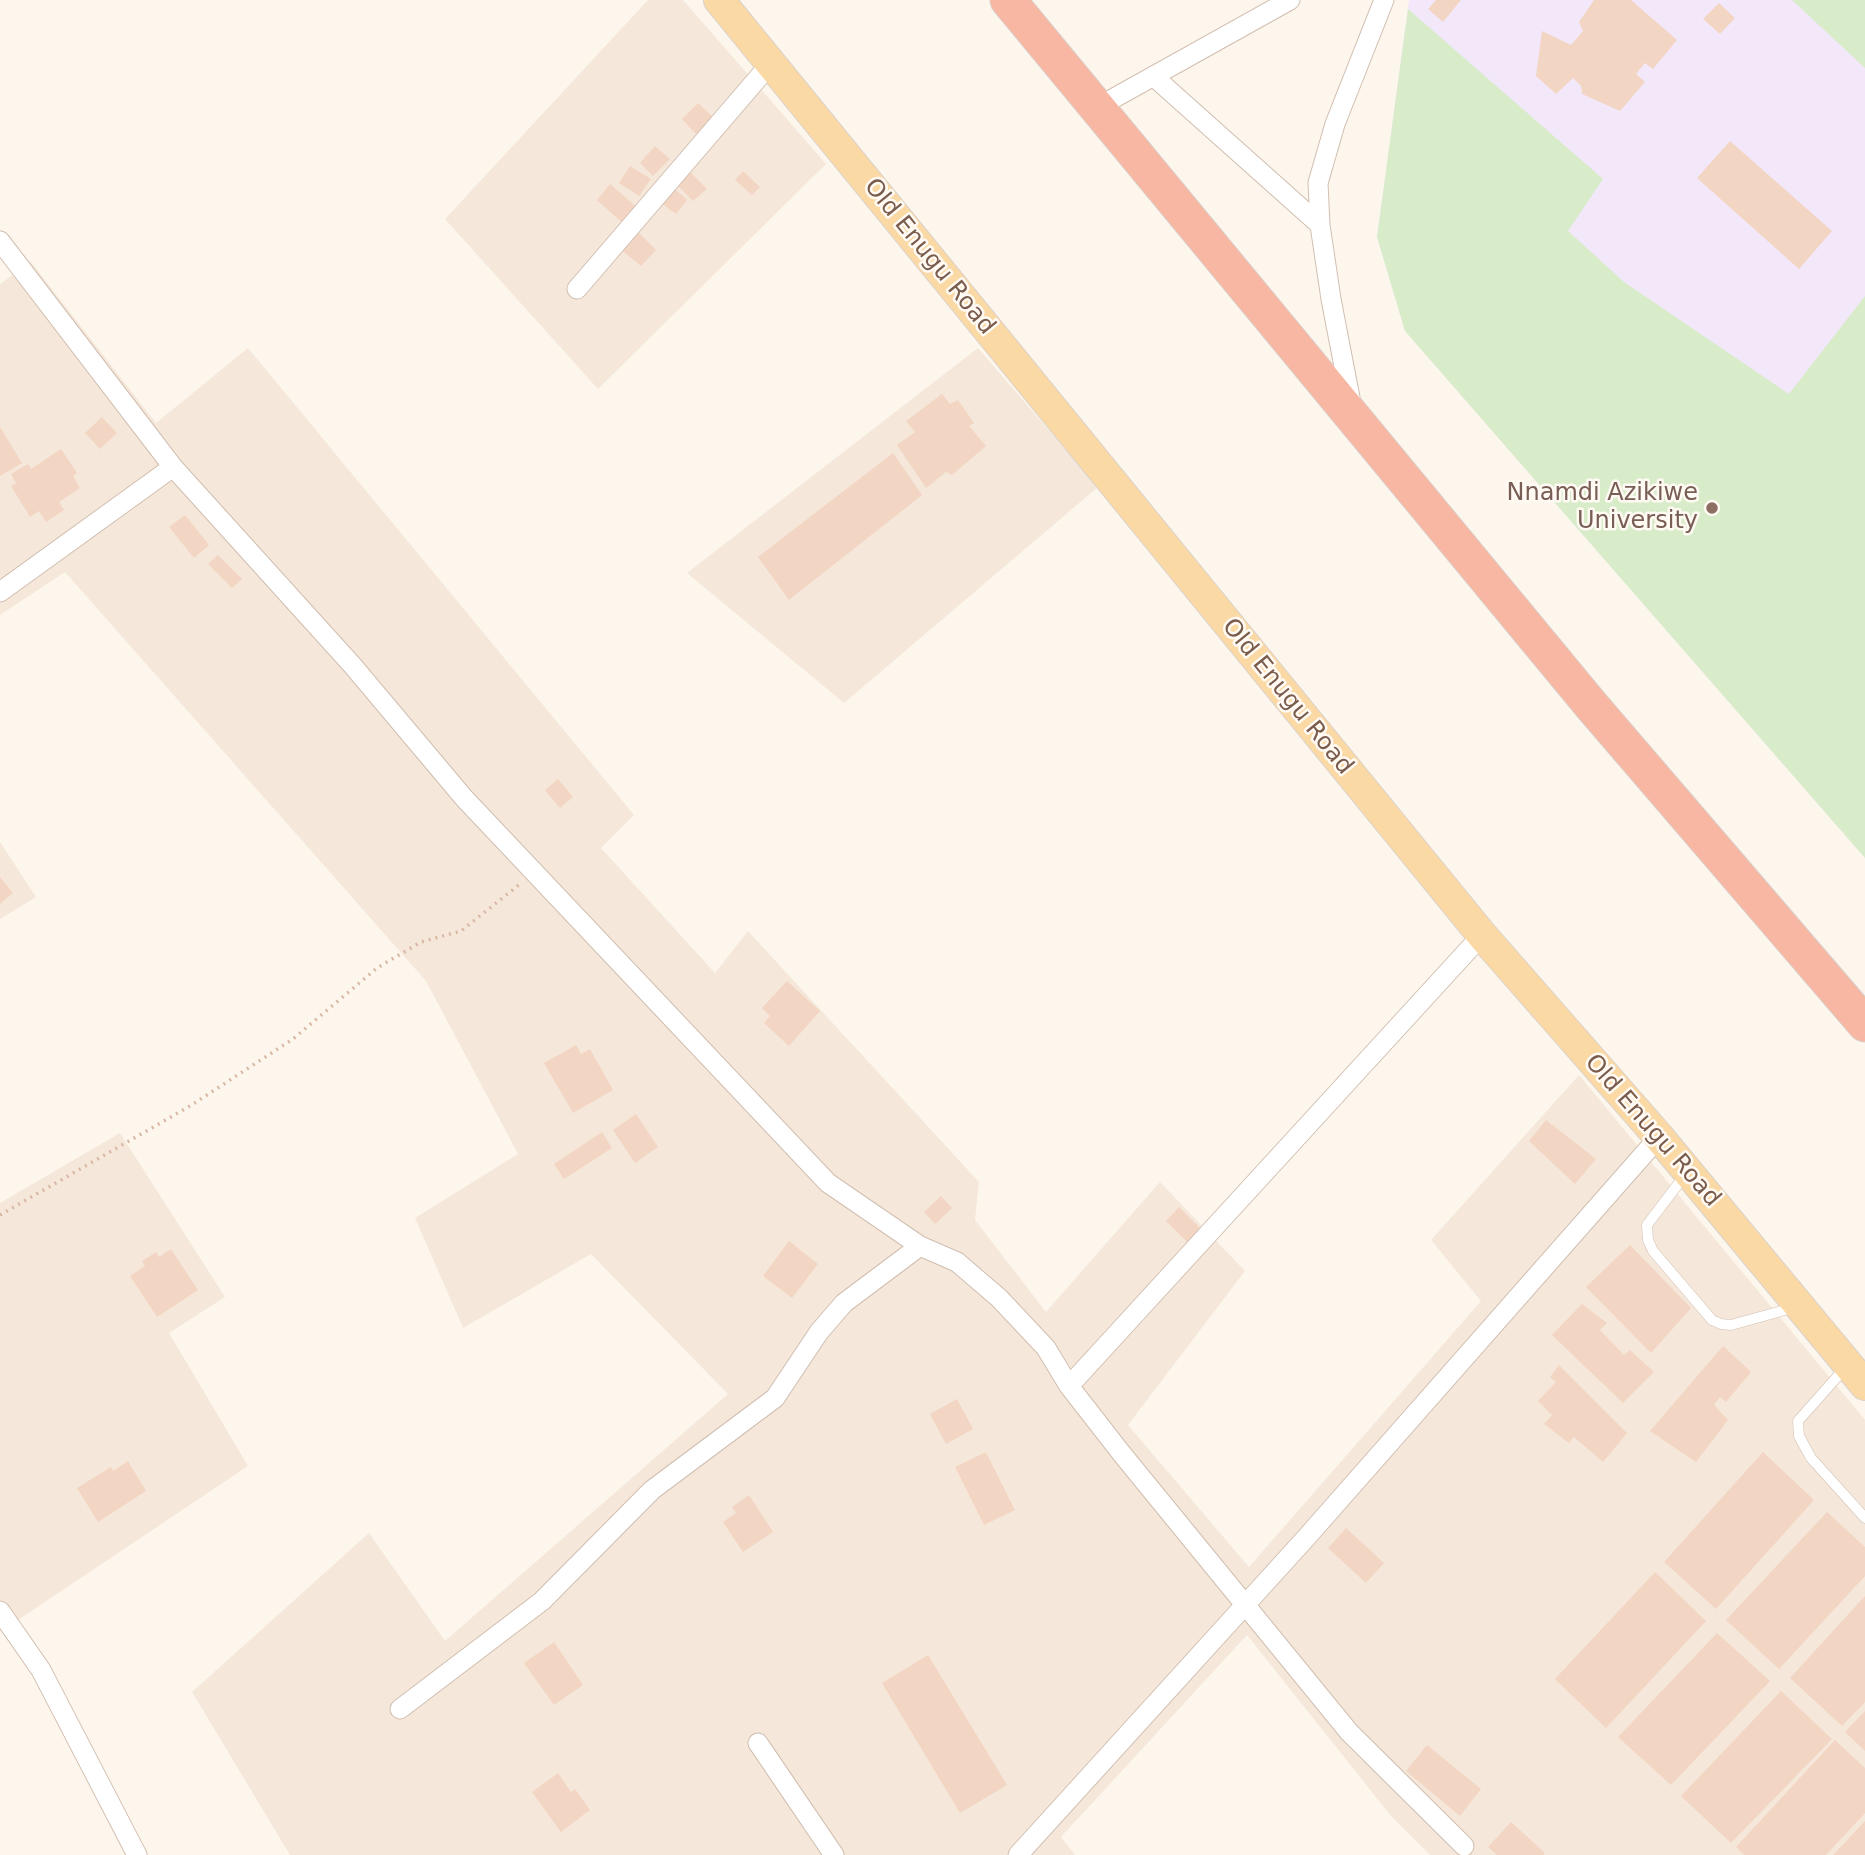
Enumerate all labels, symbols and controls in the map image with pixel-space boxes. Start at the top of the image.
street label: Old Enugu Road [857,173,1001,341]
place label: Nnamdi Azikiwe University [1507,480,1698,536]
marker: Nnamdi Azikiwe University [1704,500,1720,516]
street label: Old Enugu Road [1215,613,1359,781]
street label: Old Enugu Road [1578,1049,1726,1213]

